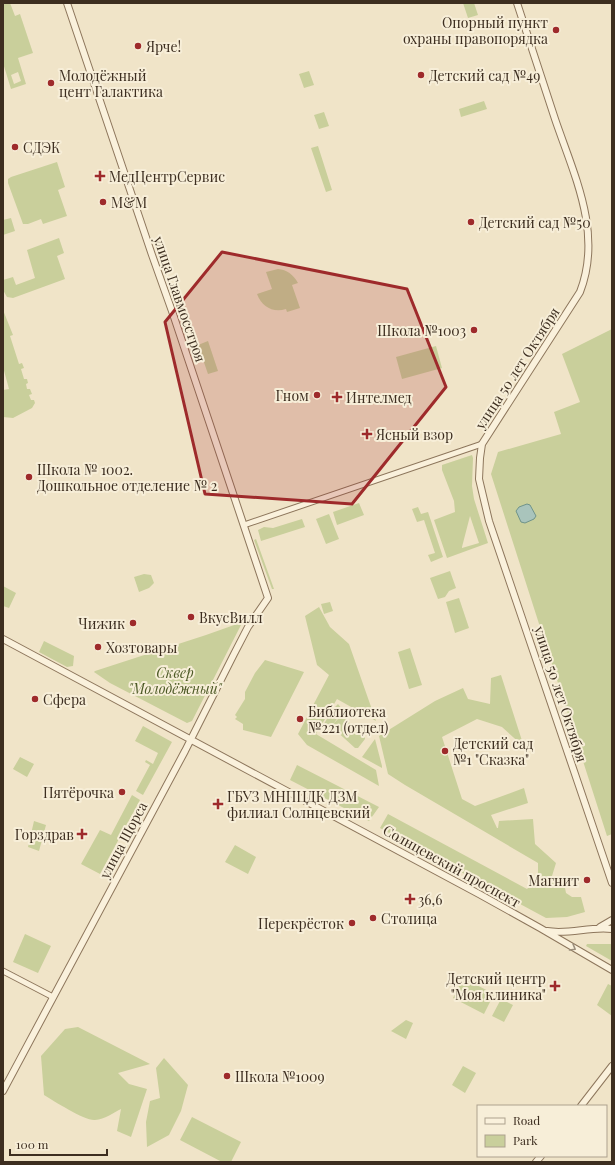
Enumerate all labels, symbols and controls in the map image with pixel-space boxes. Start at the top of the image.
place label: Опорный пункт охраны правопорядка [403,13,548,48]
marker: Опорный пункт охраны правопорядка [551,25,561,35]
place label: Ярче! [145,37,181,56]
marker: Ярче! [133,41,143,51]
place label: Молодёжный цент Галактика [59,66,163,101]
place label: Детский сад №49 [429,66,540,85]
marker: Детский сад №49 [416,70,426,80]
marker: Молодёжный цент Галактика [46,78,56,88]
place label: СДЭК [23,138,61,157]
marker: СДЭК [10,142,20,152]
place label: МедЦентрСервис [109,167,225,186]
marker: МедЦентрСервис [94,170,106,182]
place label: M&M [111,193,147,212]
marker: M&M [98,197,108,207]
place label: Детский сад №50 [479,213,591,232]
marker: Детский сад №50 [466,217,476,227]
street label: улица Главмосстроя [149,233,211,365]
street label: улица 50 лет Октября [470,303,564,433]
place label: Школа №1003 [377,321,466,340]
marker: Школа №1003 [469,325,479,335]
place label: Гном [275,386,309,405]
place label: Интелмед [346,388,412,407]
marker: Гном [312,390,322,400]
marker: Интелмед [331,391,343,403]
place label: Ясный взор [375,425,453,444]
marker: Ясный взор [361,428,373,440]
place label: Школа № 1002. Дошкольное отделение № 2 [37,460,218,495]
marker: Школа № 1002. Дошкольное отделение № 2 [24,472,34,482]
place label: ВкусВилл [199,608,263,627]
marker: ВкусВилл [186,612,196,622]
place label: Чижик [78,614,125,633]
marker: Чижик [128,618,138,628]
street label: улица 50 лет Октября [530,623,592,765]
place label: Хозтовары [106,638,178,657]
marker: Хозтовары [93,642,103,652]
park label: Сквер "Молодёжный" [128,663,222,698]
place label: Сфера [43,690,86,709]
marker: Сфера [30,694,40,704]
place label: Библиотека №221 (отдел) [308,702,388,737]
marker: Библиотека №221 (отдел) [295,714,305,724]
place label: Детский сад №1 "Сказка" [453,734,534,769]
marker: Детский сад №1 "Сказка" [440,746,450,756]
place label: Пятёрочка [43,783,114,802]
marker: Пятёрочка [117,787,127,797]
place label: ГБУЗ МНПЦДК ДЗМ филиал Солнцевский [227,787,371,822]
street label: улица Щорса [94,798,151,883]
marker: ГБУЗ МНПЦДК ДЗМ филиал Солнцевский [212,798,224,810]
street label: Солнцевский проспект [380,820,524,912]
place label: Горздрав [15,825,74,844]
marker: Горздрав [77,829,87,839]
place label: Магнит [528,871,579,890]
marker: Магнит [582,875,592,885]
place label: 36,6 [418,890,442,909]
marker: 36,6 [405,894,415,904]
place label: Столица [381,909,437,928]
marker: Столица [368,913,378,923]
place label: Перекрёсток [258,914,344,933]
marker: Перекрёсток [347,918,357,928]
one-way arrow [569,943,576,950]
place label: Детский центр "Моя клиника" [447,969,546,1004]
marker: Детский центр "Моя клиника" [549,980,561,992]
place label: Школа №1009 [235,1067,325,1086]
marker: Школа №1009 [222,1071,232,1081]
legend [477,1105,607,1157]
text: Road [513,1112,540,1128]
scale bar [10,1131,107,1157]
text: Park [513,1132,538,1148]
text: 100 m [16,1136,49,1152]

